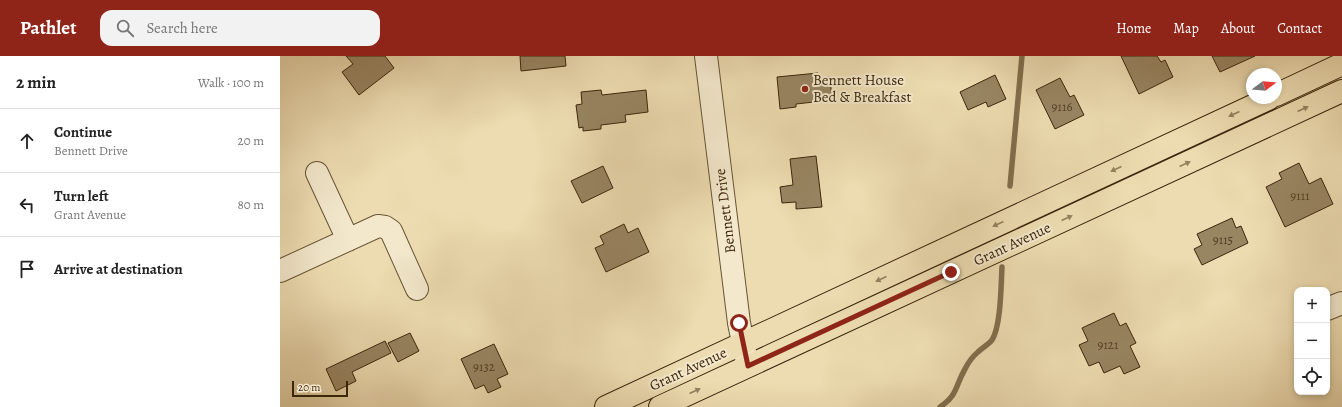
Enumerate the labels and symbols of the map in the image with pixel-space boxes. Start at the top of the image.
north arrow [1246,68,1282,104]
place label: Bennett House Bed & Breakfast [813,70,911,107]
marker: Bennett House Bed & Breakfast [800,84,810,94]
house number: 9116 [1052,98,1072,115]
one-way arrow [1298,106,1309,112]
one-way arrow [1229,111,1240,117]
one-way arrow [1180,160,1192,166]
one-way arrow [1111,166,1122,172]
street label: Bennett Drive [710,167,740,255]
house number: 9111 [1290,187,1310,204]
one-way arrow [1062,215,1073,221]
street label: Grant Avenue [970,217,1054,271]
one-way arrow [993,221,1004,227]
house number: 9115 [1213,231,1233,248]
route end [942,263,960,281]
one-way arrow [875,276,886,282]
route start [730,314,748,332]
house number: 9121 [1098,336,1119,353]
street label: Grant Avenue [646,342,730,396]
house number: 9132 [473,358,495,375]
scale bar [292,379,348,398]
one-way arrow [690,388,701,394]

